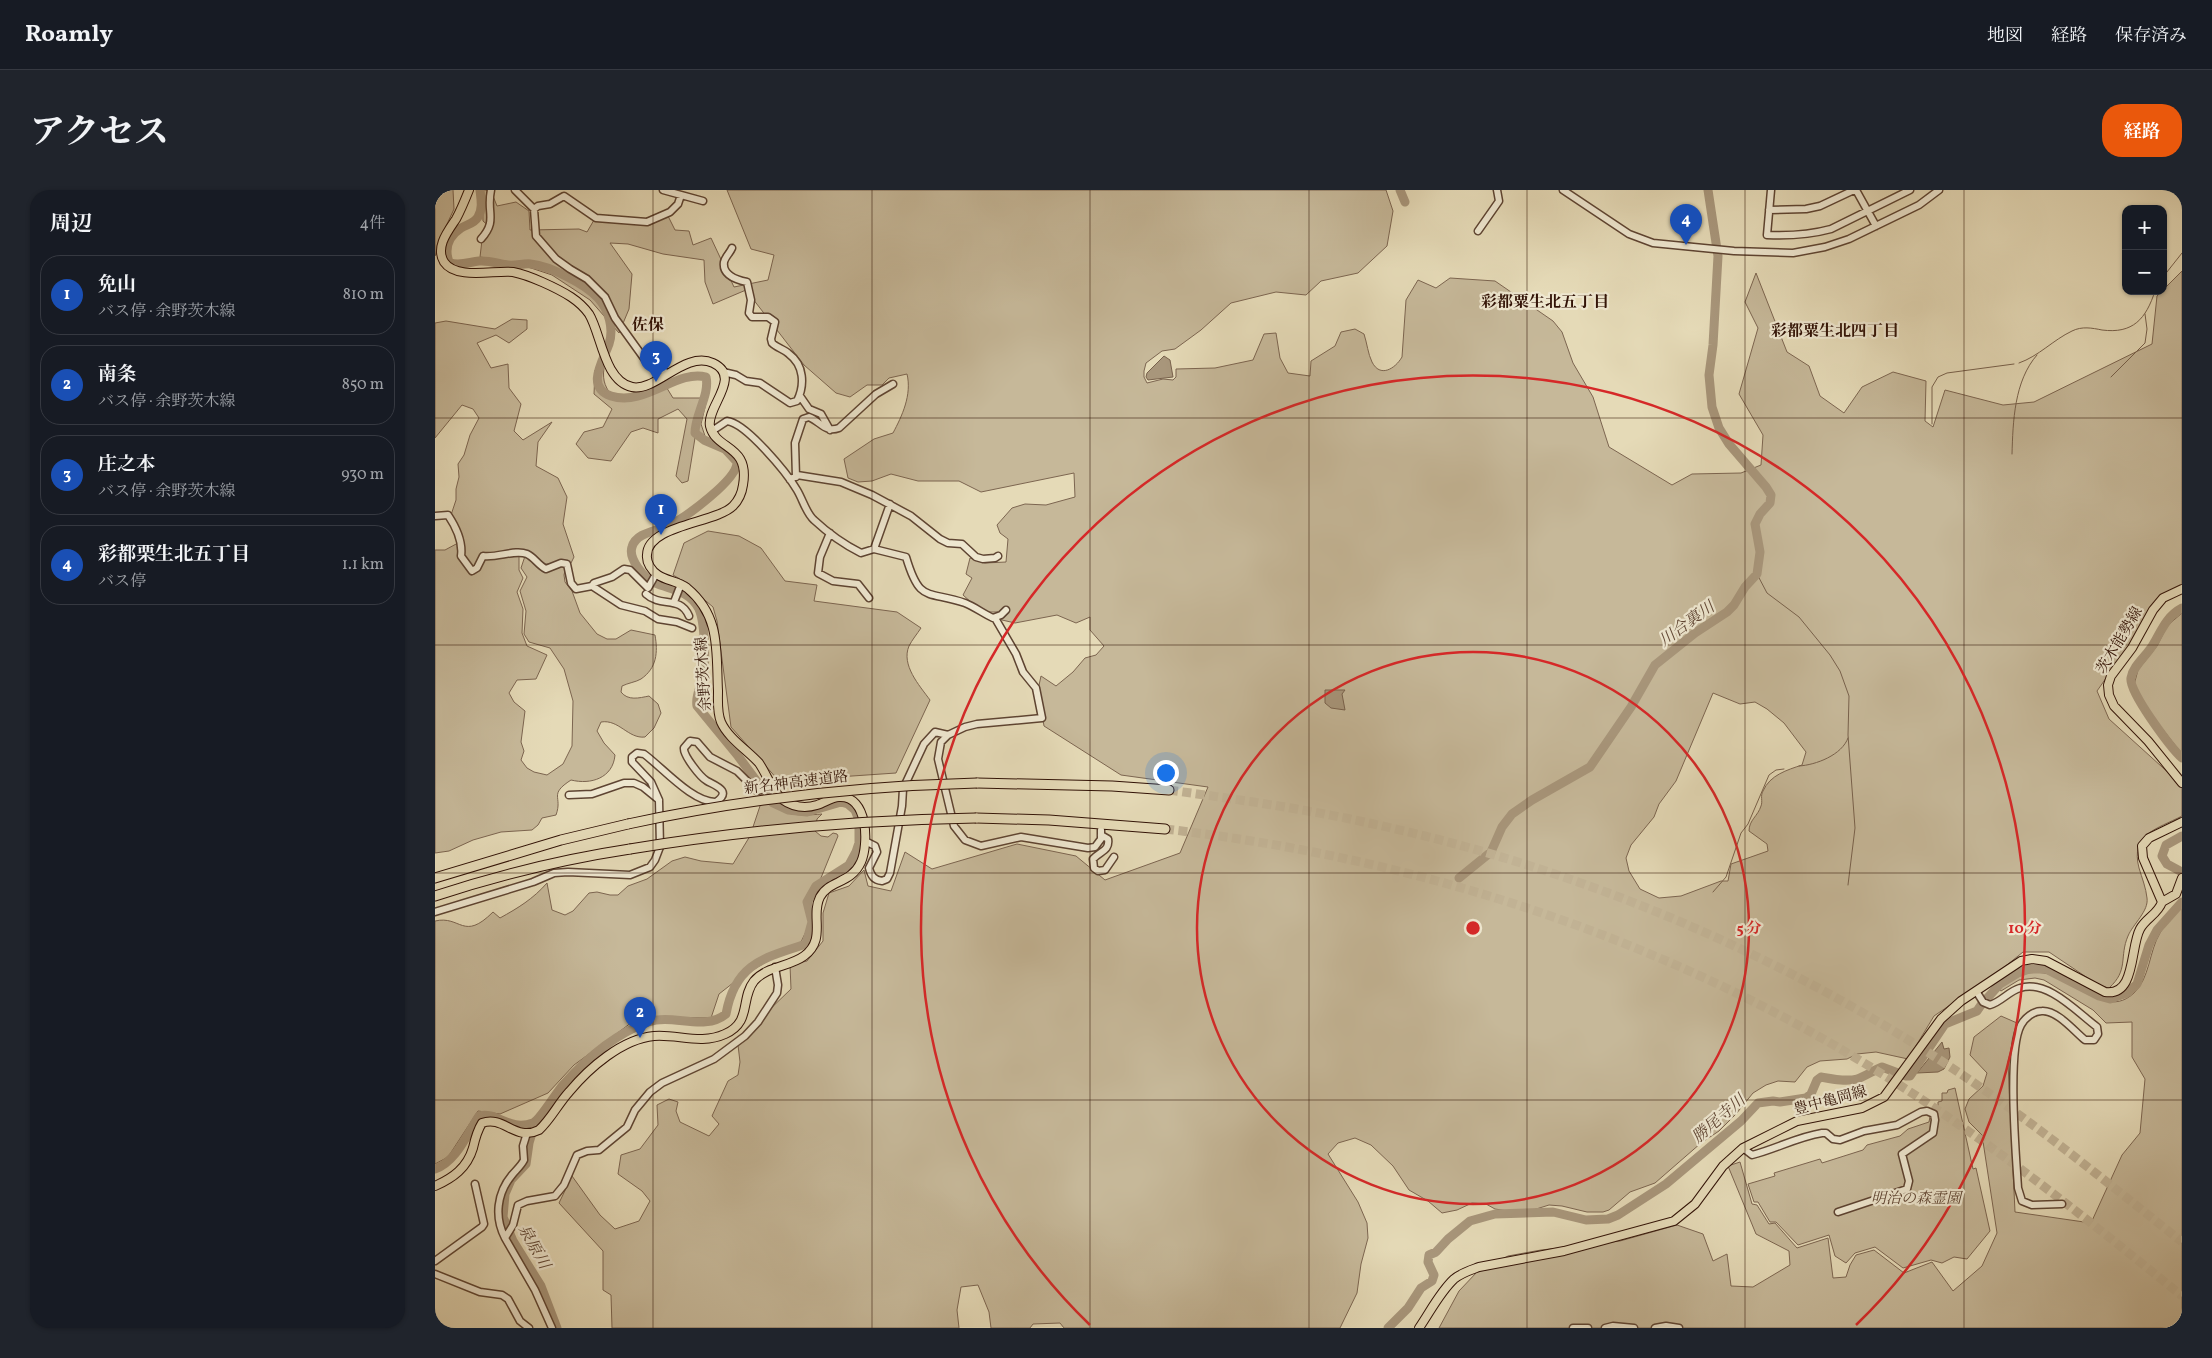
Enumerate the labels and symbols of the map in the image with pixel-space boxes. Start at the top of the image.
pin: 4 [1670,204,1702,245]
district label: 彩都粟生北五丁目 [1481,292,1609,314]
district label: 佐保 [632,315,664,337]
district label: 彩都粟生北四丁目 [1771,321,1899,343]
pin: 3 [640,341,672,382]
pin: 1 [645,494,677,535]
water label: 川合裏川 [1655,596,1721,652]
street label: 茨木能勢線 [2092,603,2149,678]
street label: 余野茨木線 [691,636,718,712]
your location [1153,760,1179,786]
street label: 新名神高速道路 [743,767,850,800]
centre of rings [1464,919,1482,937]
text: 5 分 [1736,919,1762,940]
text: 10 分 [2008,919,2042,940]
pin: 2 [624,997,656,1038]
street label: 豊中亀岡線 [1791,1082,1869,1121]
water label: 勝尾寺川 [1688,1089,1752,1149]
park label: 明治の森霊園 [1871,1189,1964,1210]
water label: 泉原川 [512,1221,555,1275]

